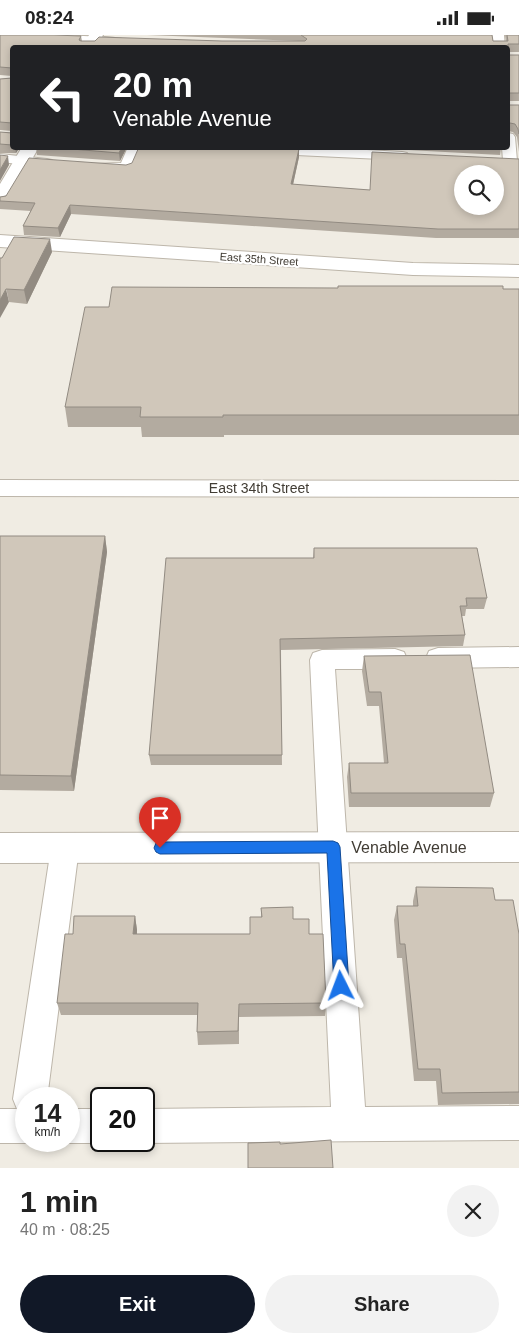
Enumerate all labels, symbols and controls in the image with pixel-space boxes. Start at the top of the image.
text: 08:24 [25,7,74,28]
icon: left [30,65,95,130]
text: 20 m [113,65,193,104]
text: Venable Avenue [113,106,272,131]
map controls [454,165,504,215]
button: search [454,165,504,215]
street label: East 35th Street [219,250,299,268]
street label: East 34th Street [209,480,309,496]
pin [139,797,181,848]
icon: arrive [146,804,174,832]
street label: Venable Avenue [351,839,467,856]
position arrow [314,959,366,1011]
speed limit sign: 20 [90,1087,155,1152]
text: 14 [34,1099,61,1127]
text: km/h [34,1125,61,1139]
text: 1 min [20,1185,98,1218]
button: close [447,1185,499,1237]
text: 40 m · 08:25 [20,1221,110,1238]
button: Exit [20,1275,255,1333]
button: Share [265,1275,499,1333]

